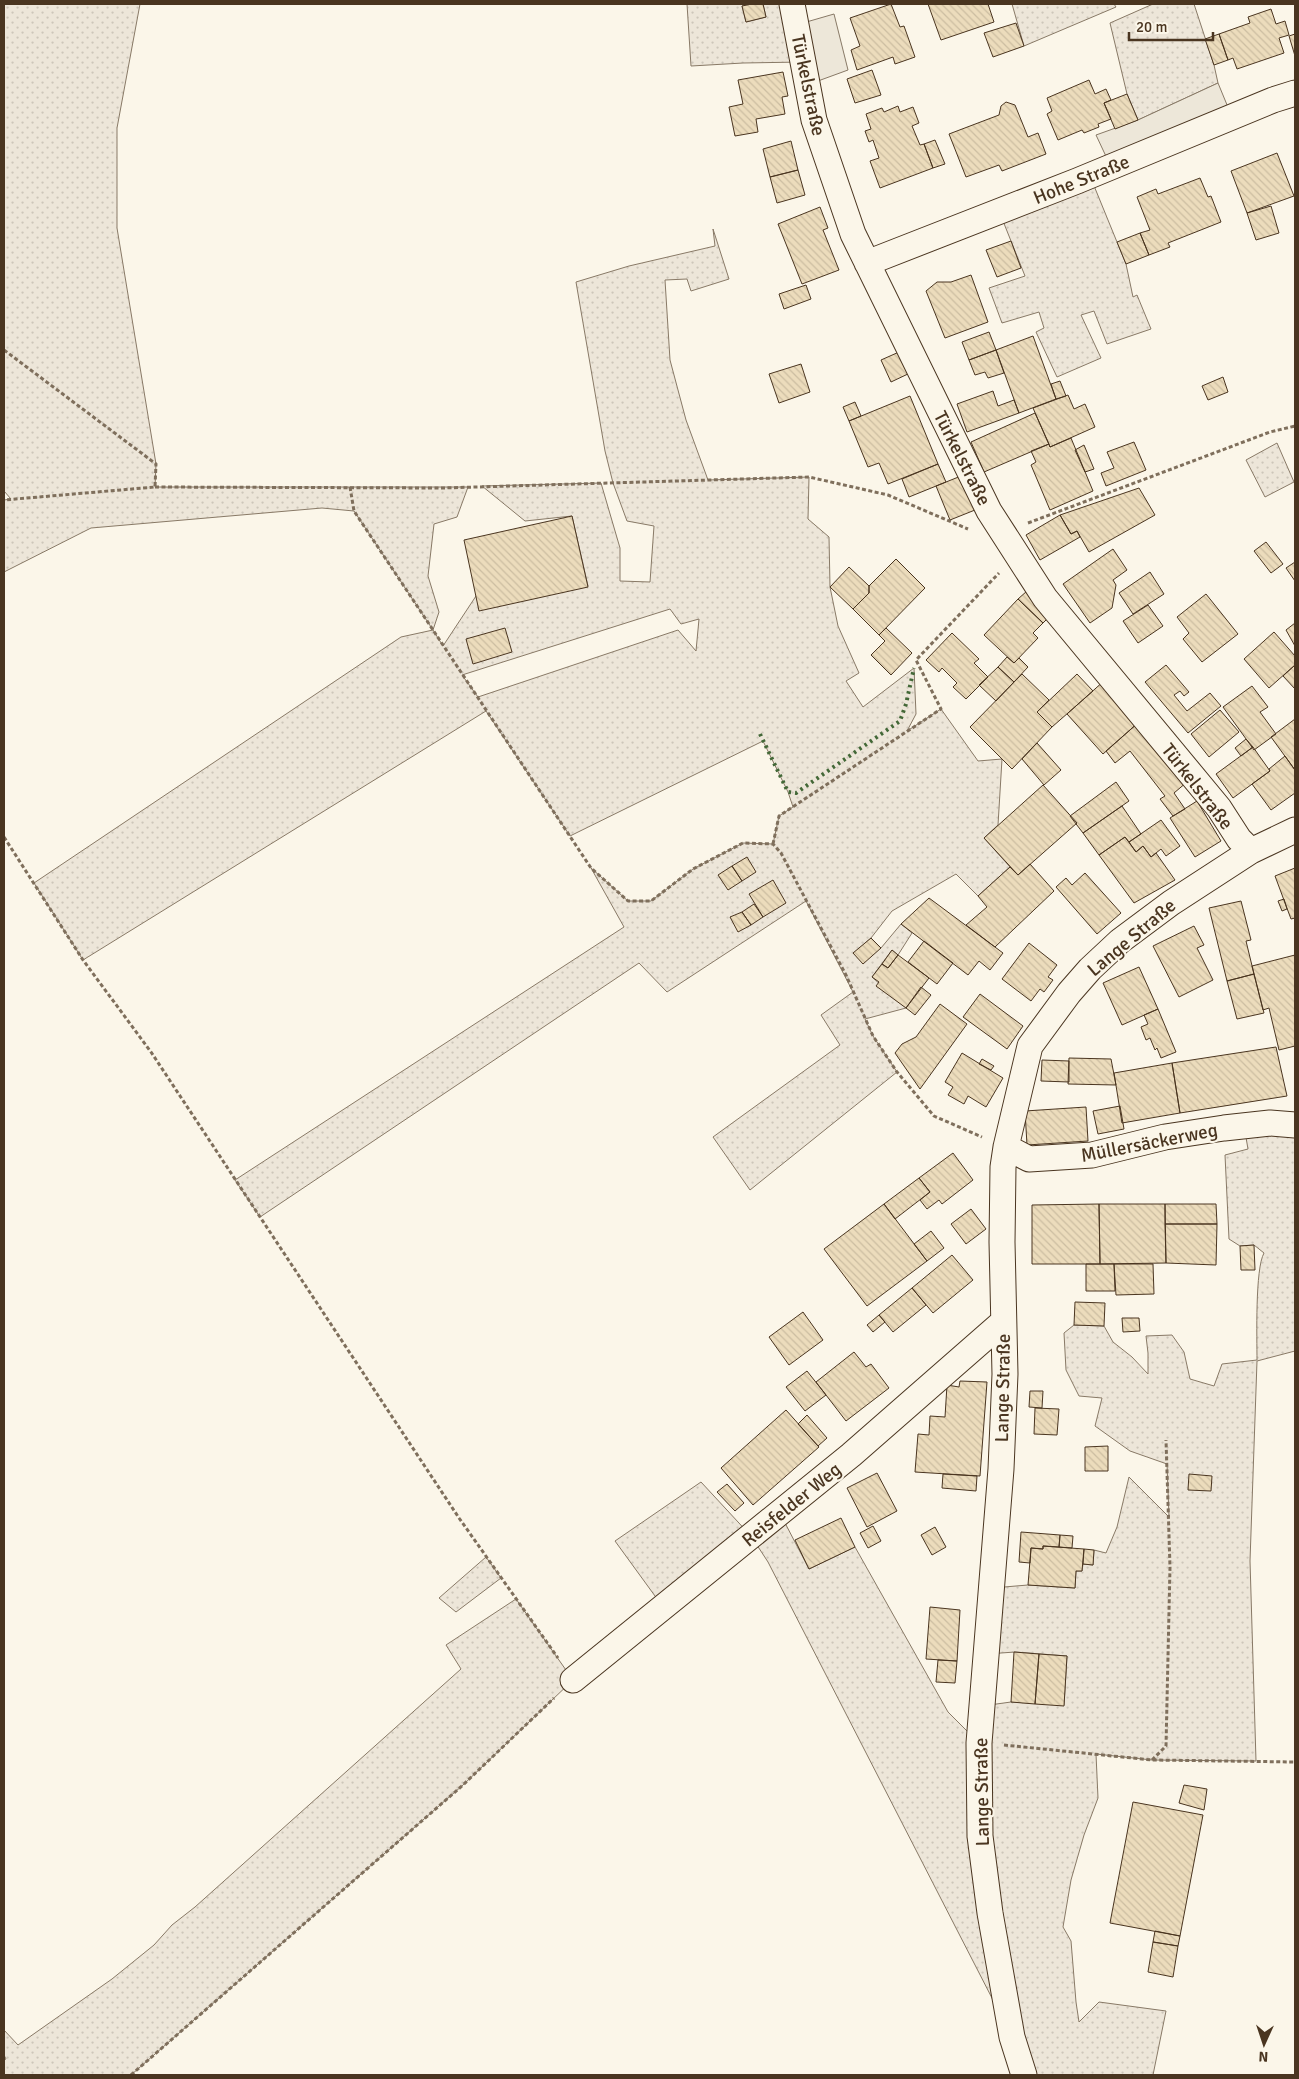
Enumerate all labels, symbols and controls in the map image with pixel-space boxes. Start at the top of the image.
scale bar [1129,10,1213,42]
text: 20 m [1136,18,1167,36]
street label: Türkelstraße [786,32,830,138]
street label: Hohe Straße [1030,150,1133,210]
street label: Türkelstraße [928,407,996,510]
street label: Türkelstraße [1156,739,1238,835]
street label: Lange Straße [1082,894,1181,982]
street label: Müllersäckerweg [1079,1118,1220,1168]
street label: Lange Straße [990,1334,1016,1442]
street label: Reisfelder Weg [737,1457,846,1552]
street label: Lange Straße [969,1738,995,1846]
north arrow [1239,2019,1289,2069]
text: N [1258,2048,1269,2065]

